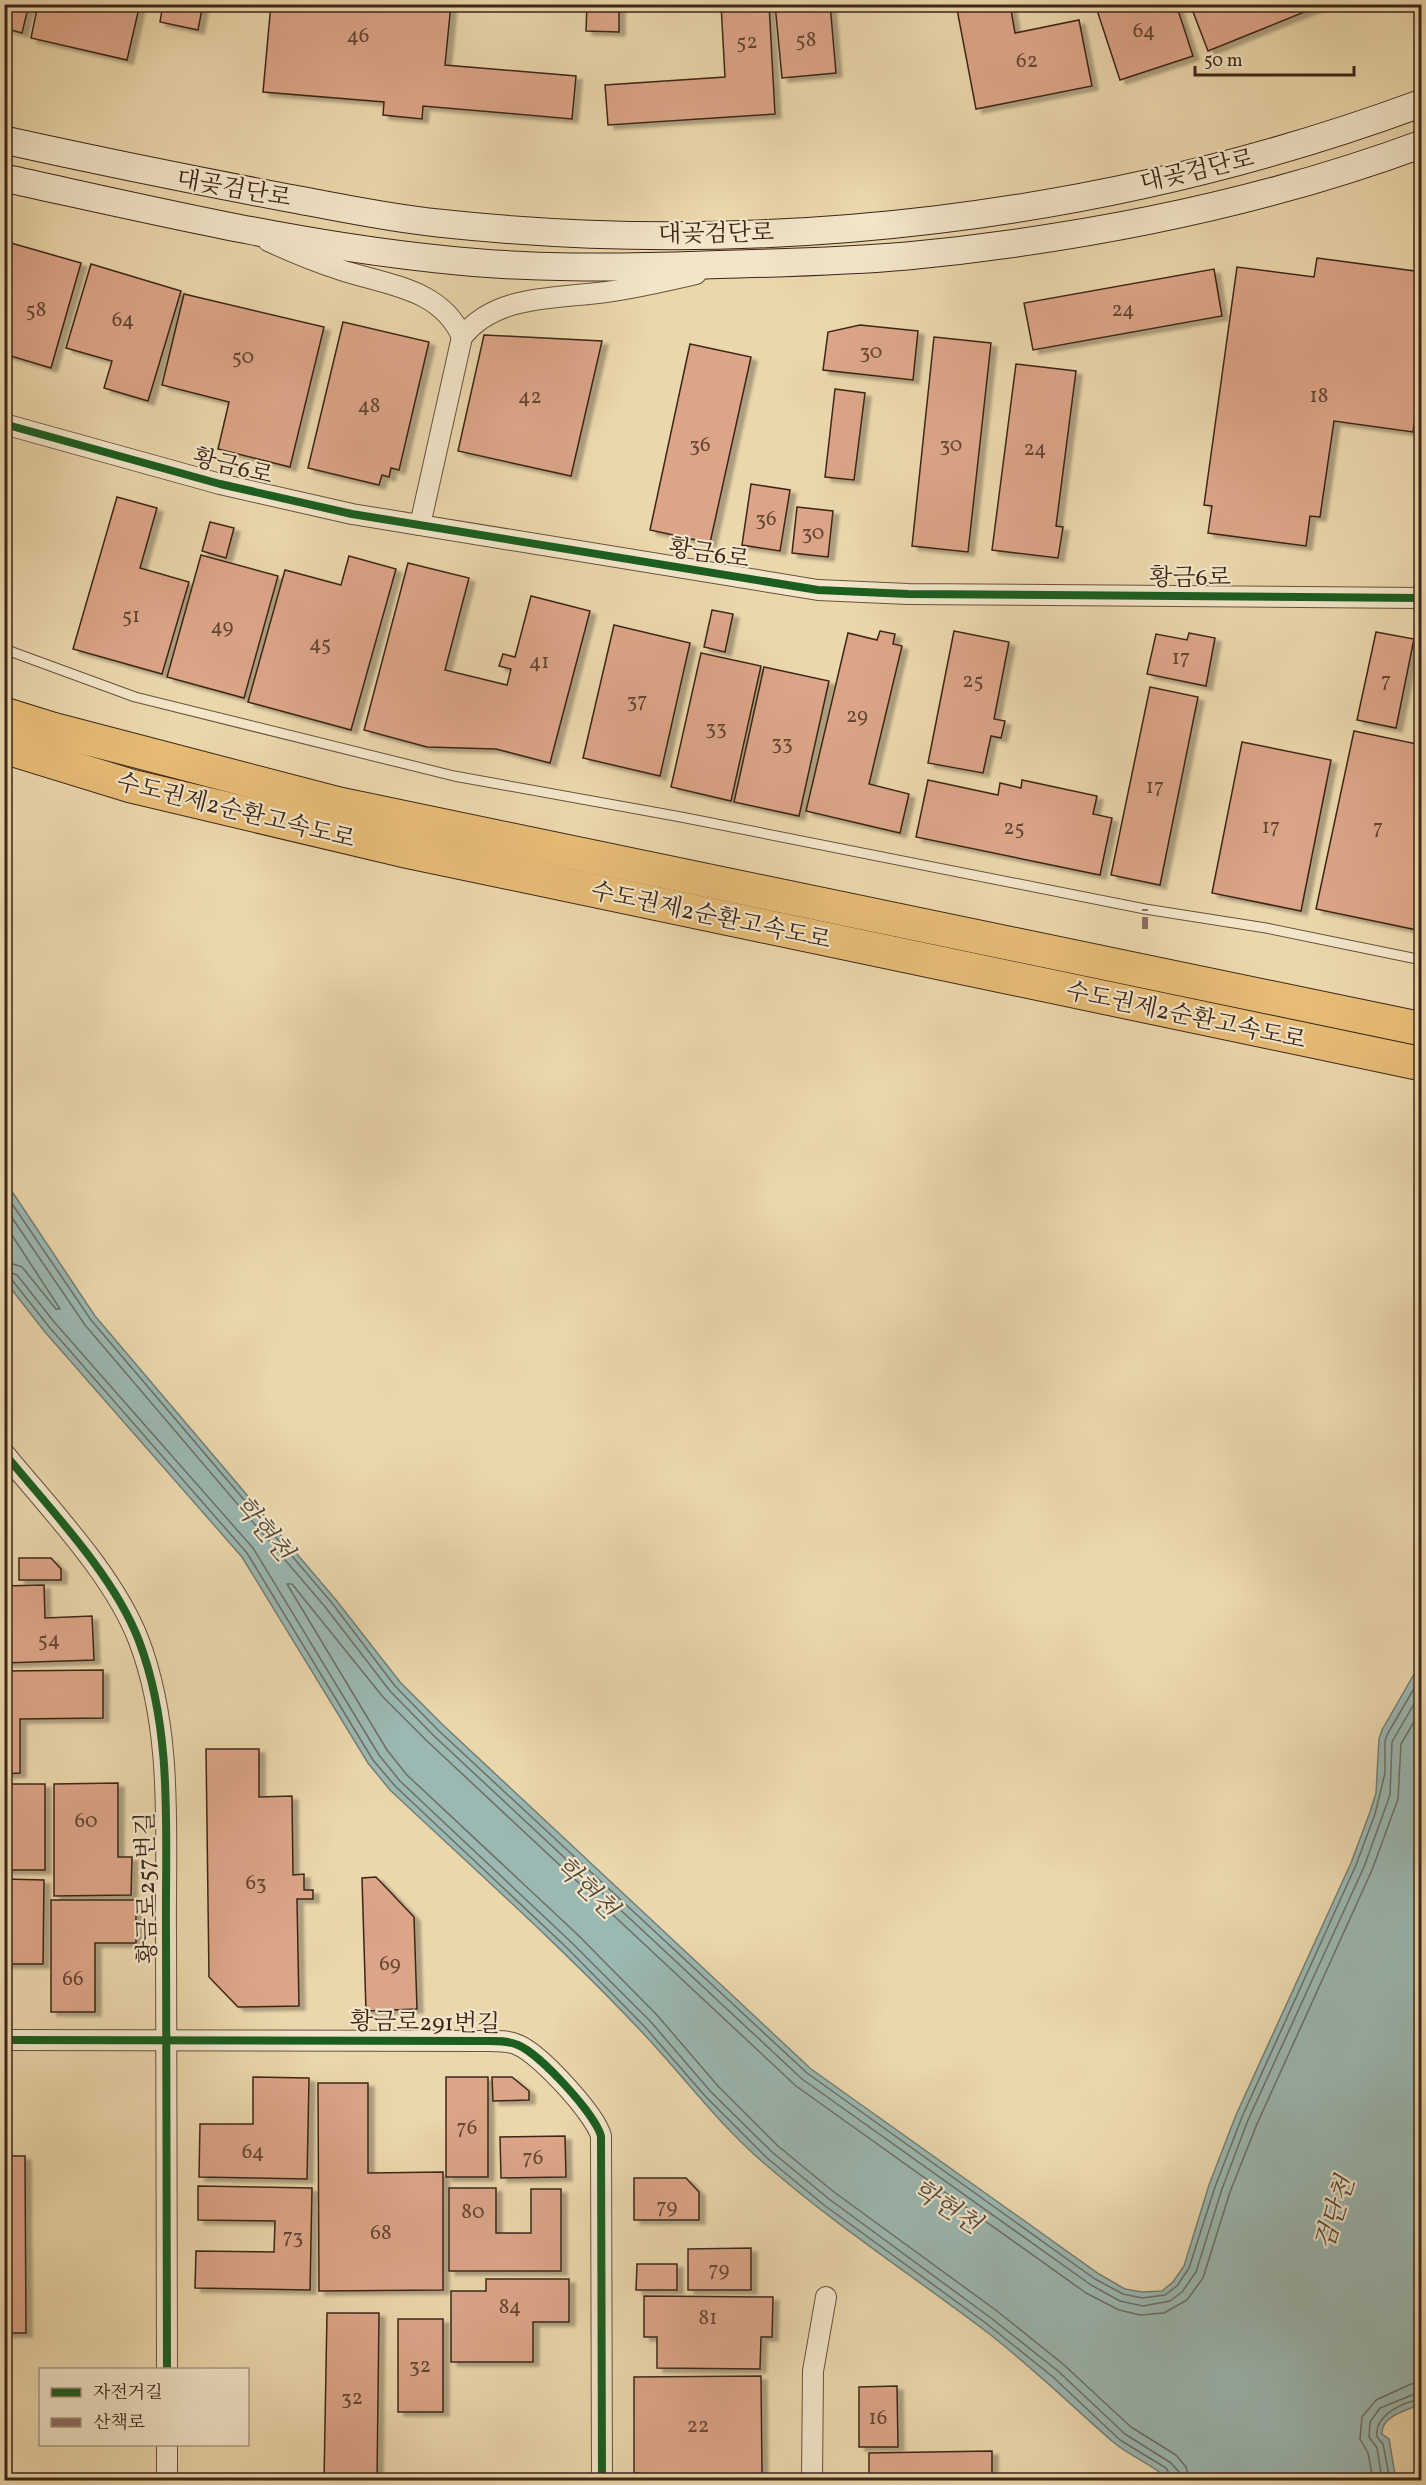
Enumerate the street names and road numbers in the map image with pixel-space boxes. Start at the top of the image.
street label: 대곶검단로 [1137,142,1258,202]
street label: 대곶검단로 [174,163,294,217]
street label: 대곶검단로 [658,217,774,253]
street label: 황금6로 [189,442,276,494]
street label: 황금6로 [666,532,752,578]
street label: 황금6로 [1149,562,1231,596]
street label: 수도권제2순환고속도로 [113,766,358,858]
street label: 수도권제2순환고속도로 [587,875,834,959]
street label: 수도권제2순환고속도로 [1062,975,1309,1059]
street label: 황금로257번길 [130,1812,166,1964]
street label: 황금로291번길 [350,2006,500,2042]

